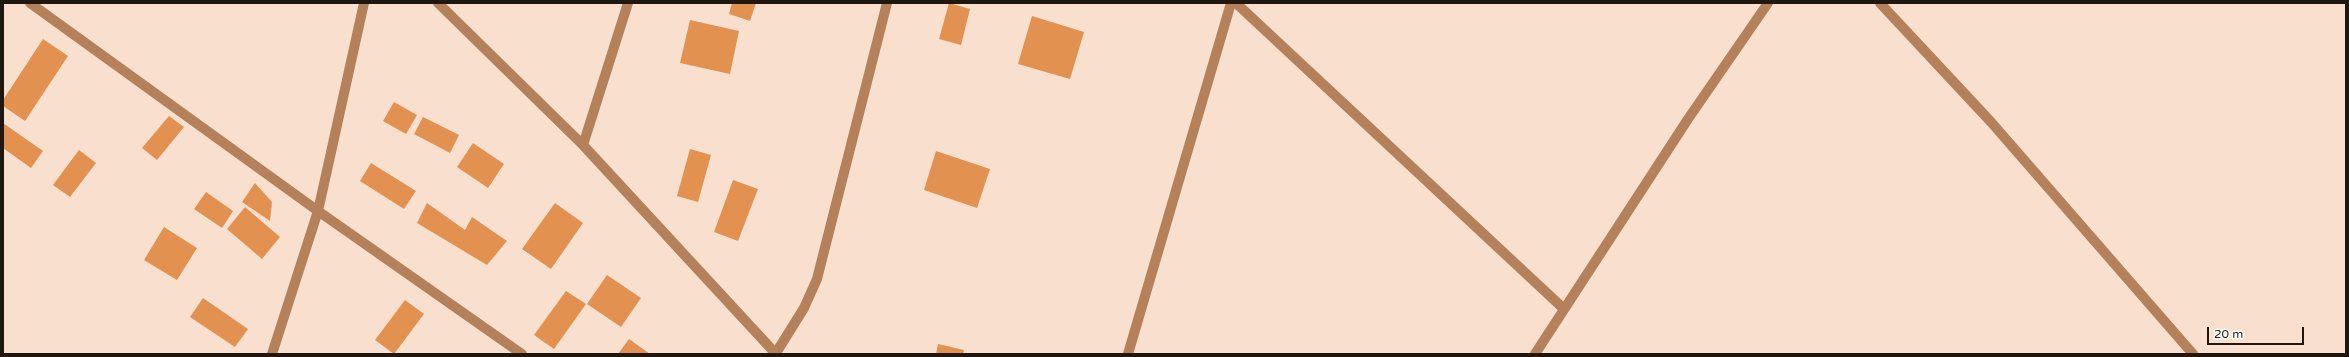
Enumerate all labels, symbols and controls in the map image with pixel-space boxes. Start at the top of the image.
scale bar [2209,319,2306,345]
text: 20 m [2214,327,2243,341]

